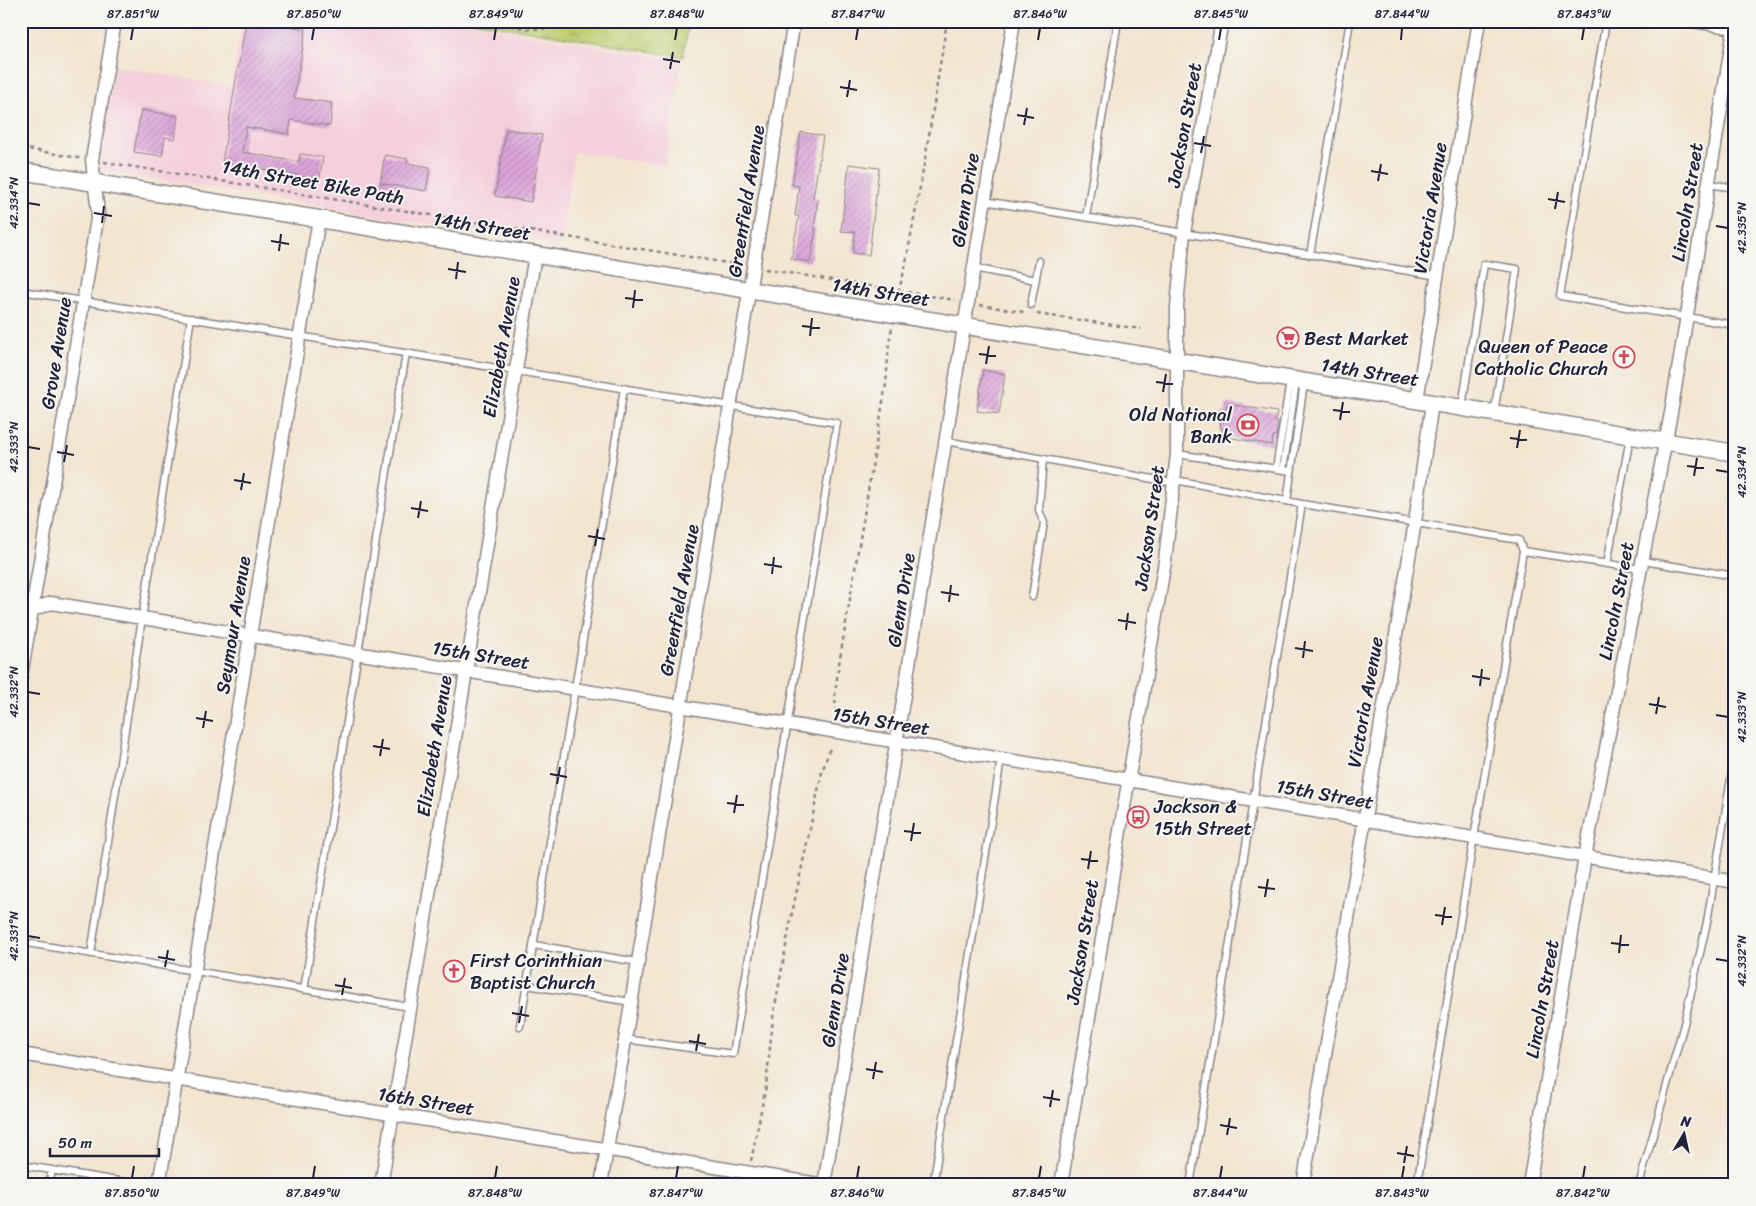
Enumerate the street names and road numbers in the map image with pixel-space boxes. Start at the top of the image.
street label: Jackson Street [1157,60,1211,191]
street label: Greenfield Avenue [718,123,774,279]
street label: Victoria Avenue [1403,140,1457,276]
street label: Lincoln Street [1661,140,1713,264]
street label: 14th Street Bike Path [219,150,407,214]
street label: Glenn Drive [941,151,989,249]
street label: 14th Street [431,202,533,250]
street label: 14th Street [830,268,932,316]
street label: Elizabeth Avenue [472,274,530,420]
street label: Grove Avenue [31,294,81,412]
street label: 14th Street [1319,348,1421,396]
street label: Jackson Street [1124,463,1174,594]
street label: Greenfield Avenue [649,521,709,679]
street label: Lincoln Street [1588,539,1644,663]
street label: Glenn Drive [877,551,925,649]
street label: Seymour Avenue [206,554,260,696]
street label: 15th Street [430,631,532,679]
street label: Victoria Avenue [1337,634,1393,770]
street label: Elizabeth Avenue [407,673,461,819]
street label: 15th Street [830,697,932,745]
street label: 15th Street [1274,769,1376,819]
street label: Jackson Street [1056,877,1108,1008]
street label: Lincoln Street [1515,937,1569,1061]
street label: Glenn Drive [811,951,859,1049]
street label: 16th Street [375,1077,477,1125]

